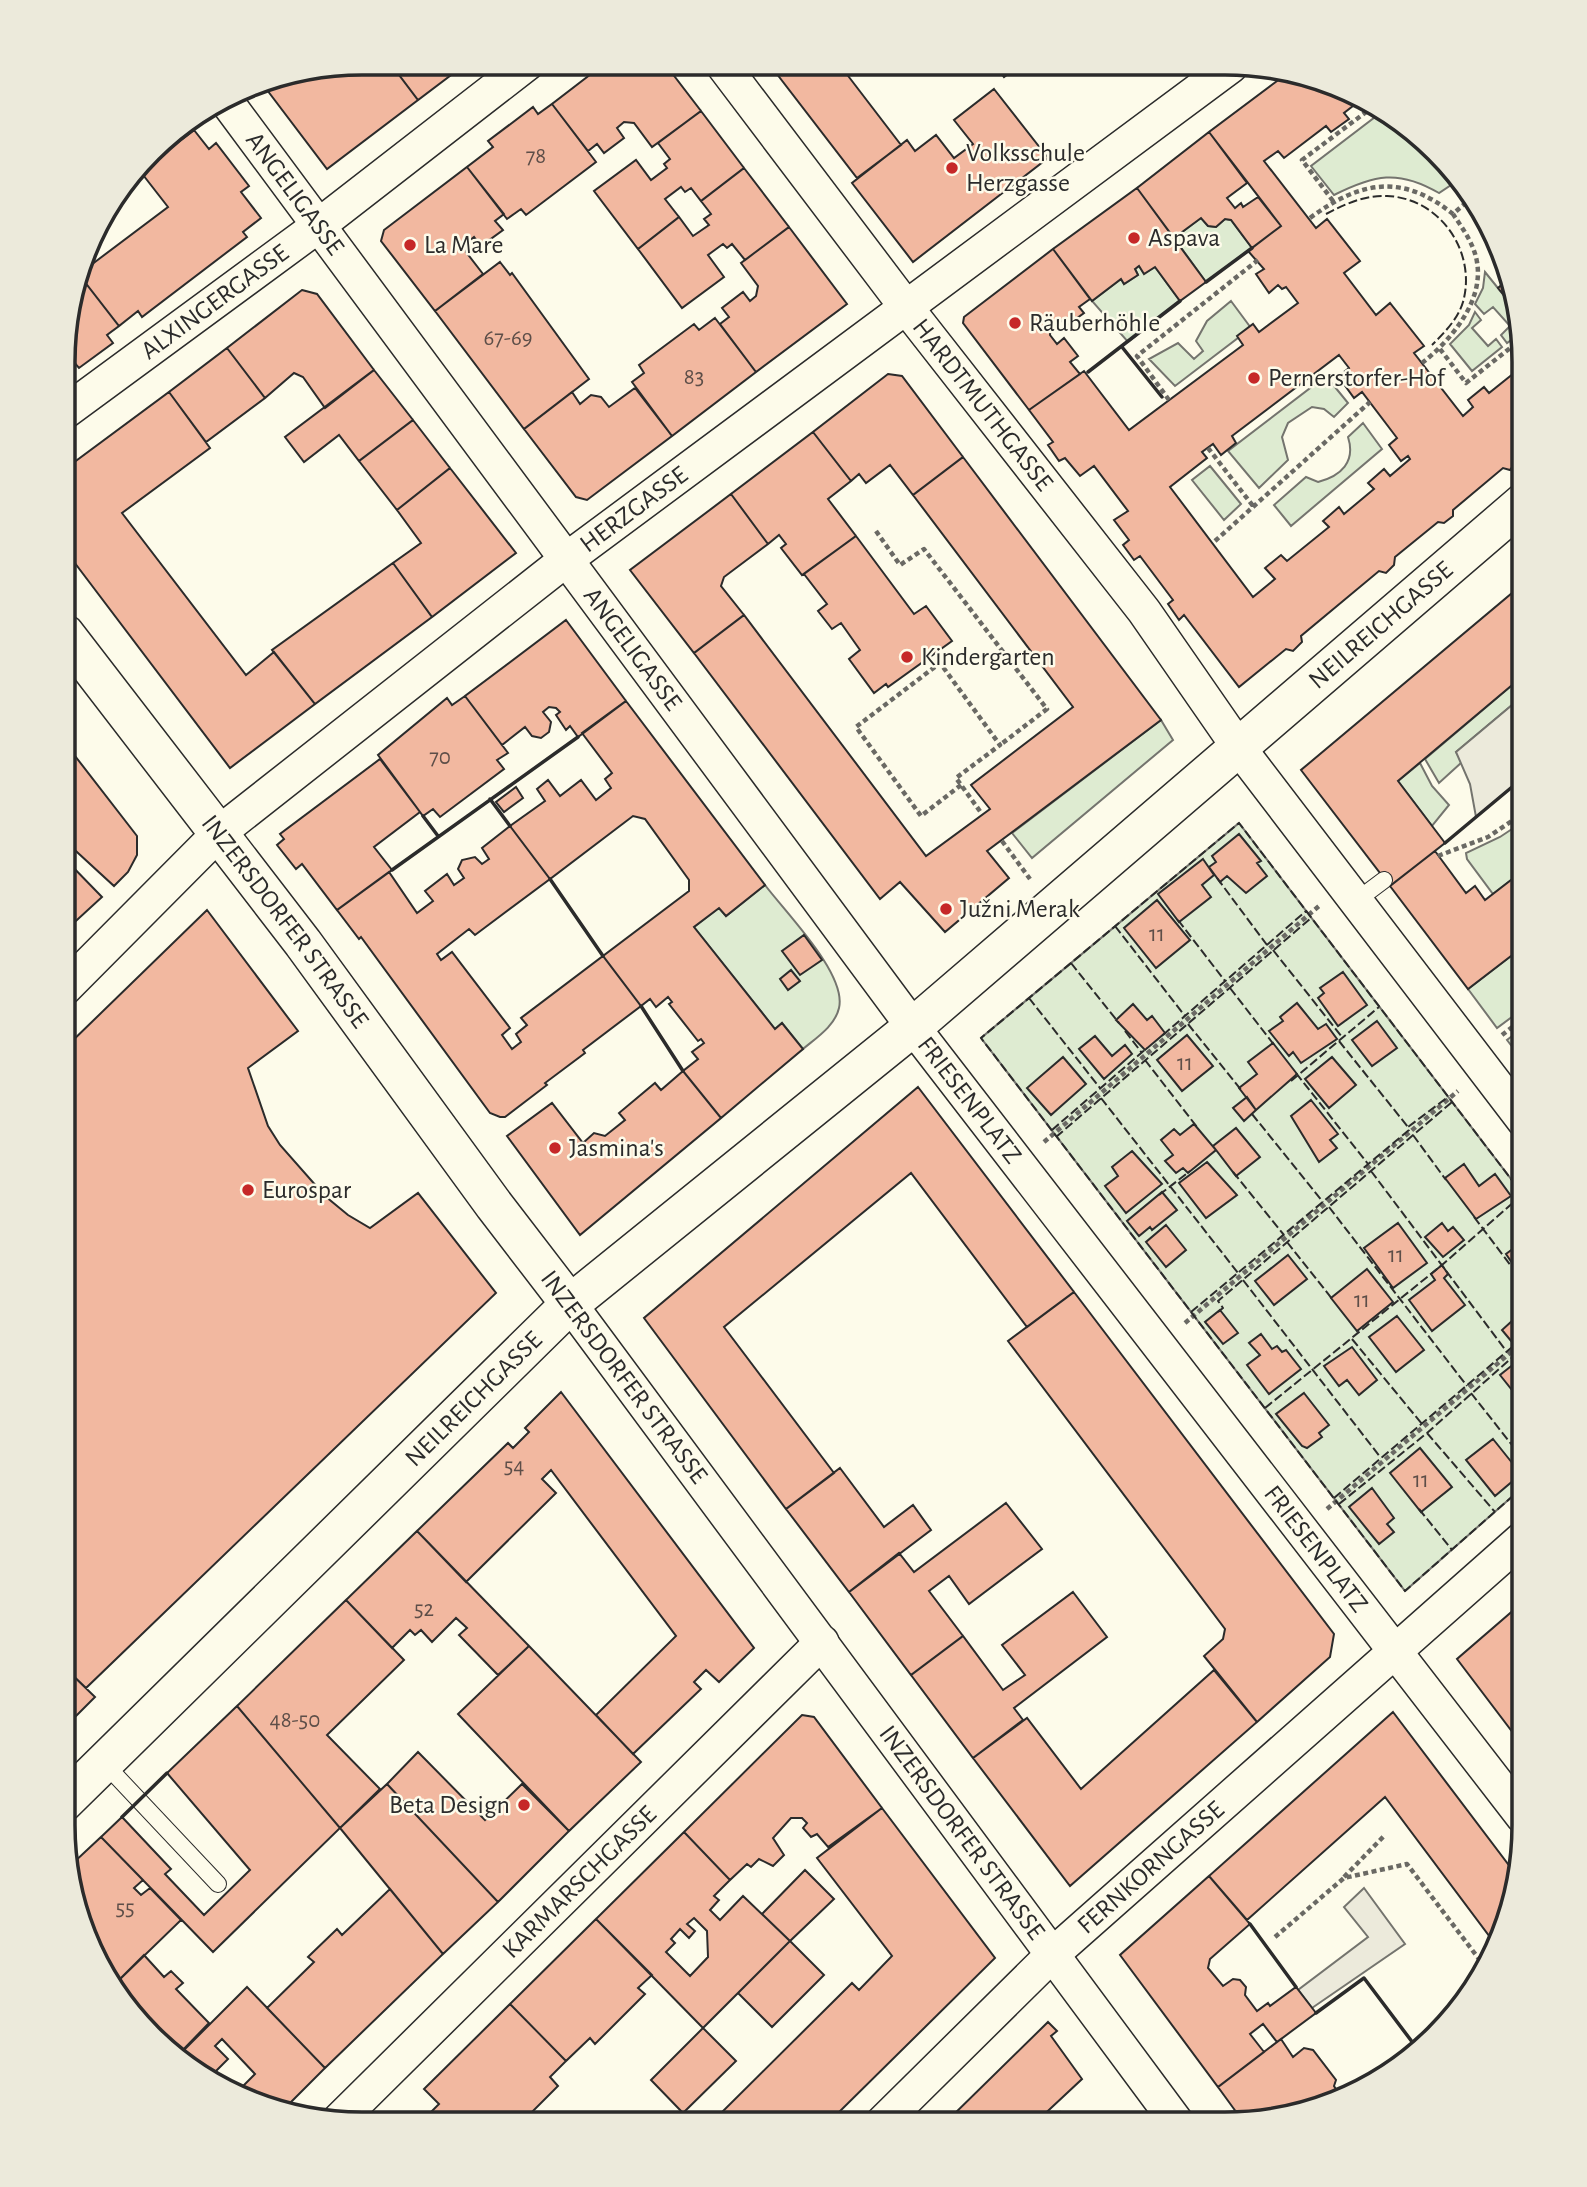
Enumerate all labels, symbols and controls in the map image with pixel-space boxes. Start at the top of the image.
street label: ANGELIGASSE [241,127,349,260]
place label: Volksschule Herzgasse [966,140,1085,196]
house number: 78 [526,145,546,168]
marker: Volksschule Herzgasse [944,160,960,176]
place label: Aspava [1148,225,1220,251]
marker: Aspava [1126,230,1142,246]
place label: La Mare [424,232,503,258]
marker: La Mare [402,237,418,253]
street label: ALXINGERGASSE [136,239,293,364]
place label: Räuberhöhle [1029,310,1160,336]
street label: HARDTMUTHGASSE [907,314,1058,496]
marker: Räuberhöhle [1007,315,1023,331]
house number: 67-69 [483,327,533,350]
place label: Pernerstorfer-Hof [1268,365,1447,391]
house number: 83 [684,366,704,389]
marker: Pernerstorfer-Hof [1246,370,1262,386]
street label: HERZGASSE [575,461,692,558]
street label: NEILREICHGASSE [1304,556,1458,694]
street label: ANGELIGASSE [579,583,686,715]
place label: Kindergarten [921,644,1055,670]
marker: Kindergarten [899,649,915,665]
house number: 70 [429,746,451,769]
street label: INZERSDORFER STRASSE [196,810,373,1033]
place label: Južni Merak [960,896,1080,922]
marker: Južni Merak [938,901,954,917]
house number: 11 [1149,923,1165,946]
street label: FRIESENPLATZ [913,1032,1026,1168]
house number: 11 [1177,1052,1193,1075]
place label: Jasmina's [569,1135,664,1161]
marker: Jasmina's [547,1140,563,1156]
place label: Eurospar [262,1177,352,1203]
marker: Eurospar [240,1182,256,1198]
house number: 11 [1388,1244,1404,1267]
street label: INZERSDORFER STRASSE [536,1266,712,1488]
house number: 11 [1354,1289,1370,1312]
street label: NEILREICHGASSE [400,1326,547,1471]
house number: 54 [504,1455,524,1478]
house number: 11 [1413,1469,1429,1492]
street label: FRIESENPLATZ [1259,1481,1373,1617]
house number: 52 [414,1598,434,1621]
house number: 48-50 [270,1709,320,1732]
street label: INZERSDORFER STRASSE [874,1721,1050,1944]
place label: Beta Design [389,1792,510,1818]
street label: FERNKORNGASSE [1073,1796,1229,1939]
marker: Beta Design [516,1797,532,1813]
street label: KARMARSCHGASSE [498,1801,661,1963]
house number: 55 [115,1897,135,1920]

